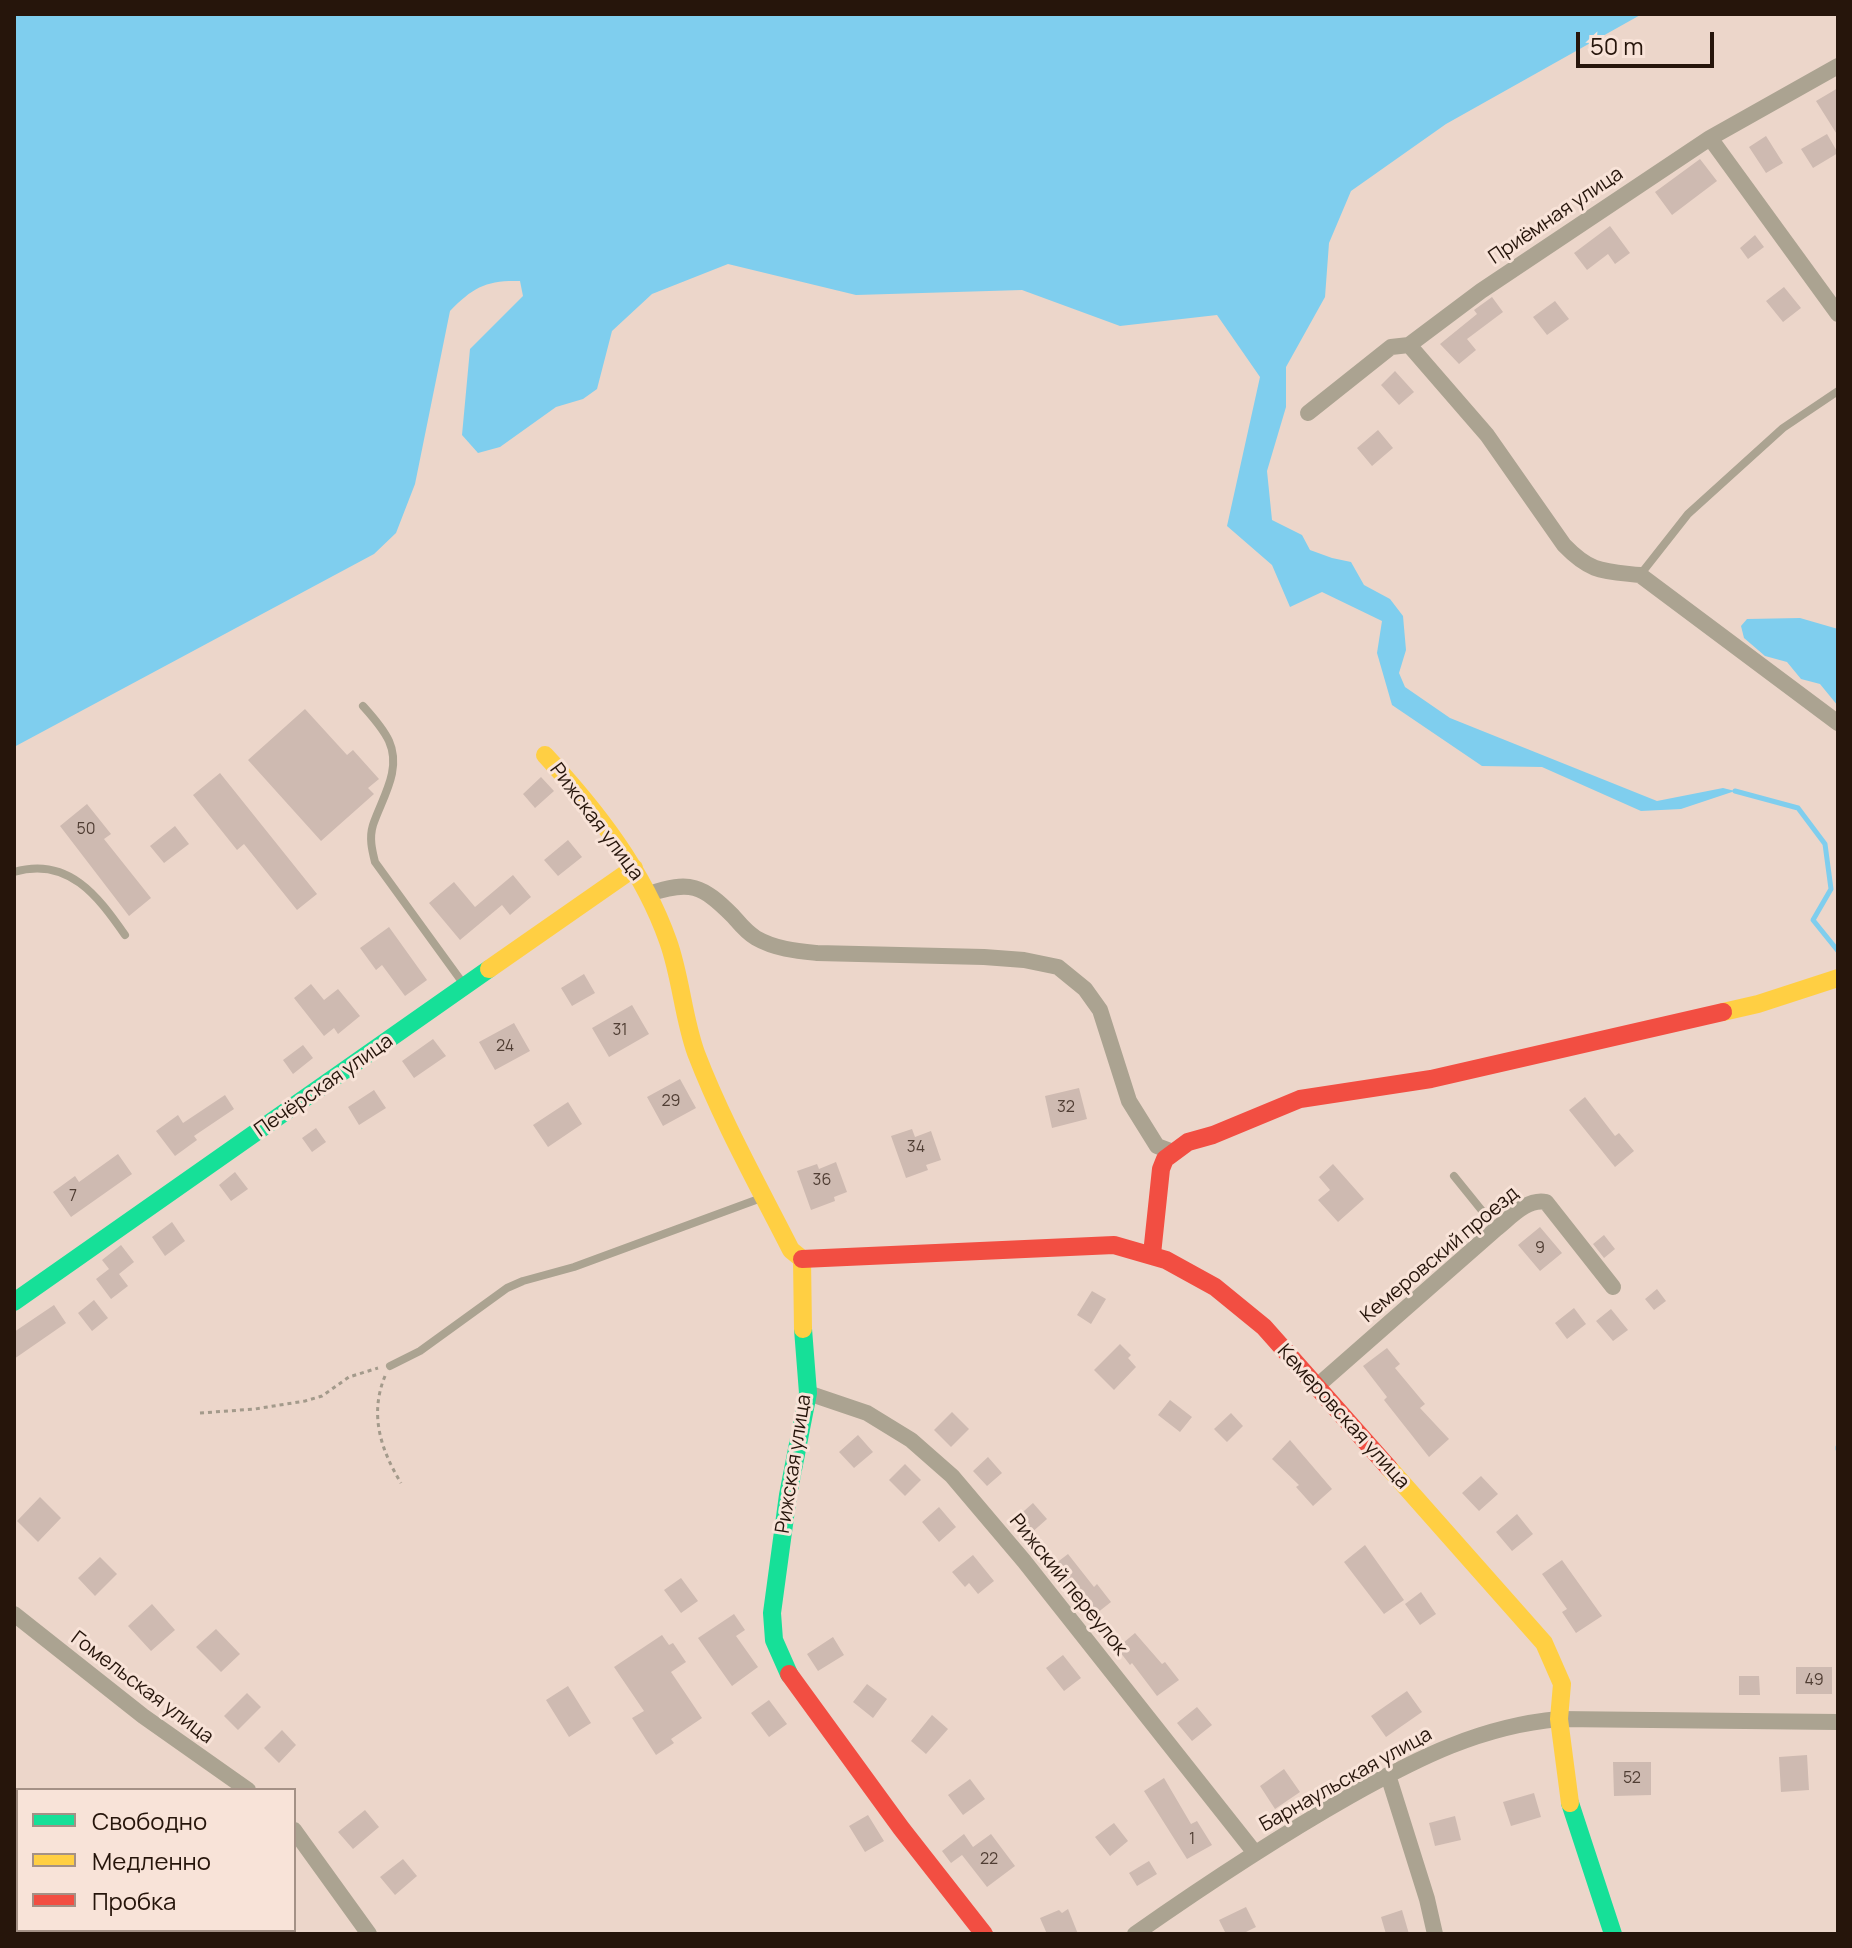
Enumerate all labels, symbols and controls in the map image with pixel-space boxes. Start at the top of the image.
scale bar [1580,16,1718,66]
text: 50 m [1590,29,1644,62]
street label: Приёмная улица [1484,162,1628,270]
street label: Рижская улица [544,759,648,885]
house number: 50 [77,820,95,840]
house number: 31 [612,1021,628,1041]
street label: Печёрская улица [250,1029,398,1143]
house number: 24 [496,1037,514,1057]
house number: 29 [661,1092,681,1112]
house number: 32 [1057,1098,1075,1118]
house number: 34 [907,1138,925,1158]
house number: 36 [813,1171,831,1191]
street label: Кемеровский проезд [1356,1182,1524,1328]
house number: 7 [69,1187,77,1207]
house number: 9 [1535,1239,1545,1259]
street label: Кемеровская улица [1272,1340,1414,1494]
street label: Рижская улица [771,1393,817,1535]
street label: Рижский переулок [1004,1510,1132,1660]
street label: Гомельская улица [66,1627,218,1749]
house number: 49 [1804,1671,1824,1691]
street label: Барнаульская улица [1256,1723,1436,1837]
house number: 52 [1623,1769,1641,1789]
legend [16,1788,296,1932]
text: Свободно [92,1804,207,1837]
house number: 1 [1189,1830,1195,1850]
text: Медленно [92,1844,211,1877]
house number: 22 [980,1850,998,1870]
text: Пробка [92,1884,176,1917]

